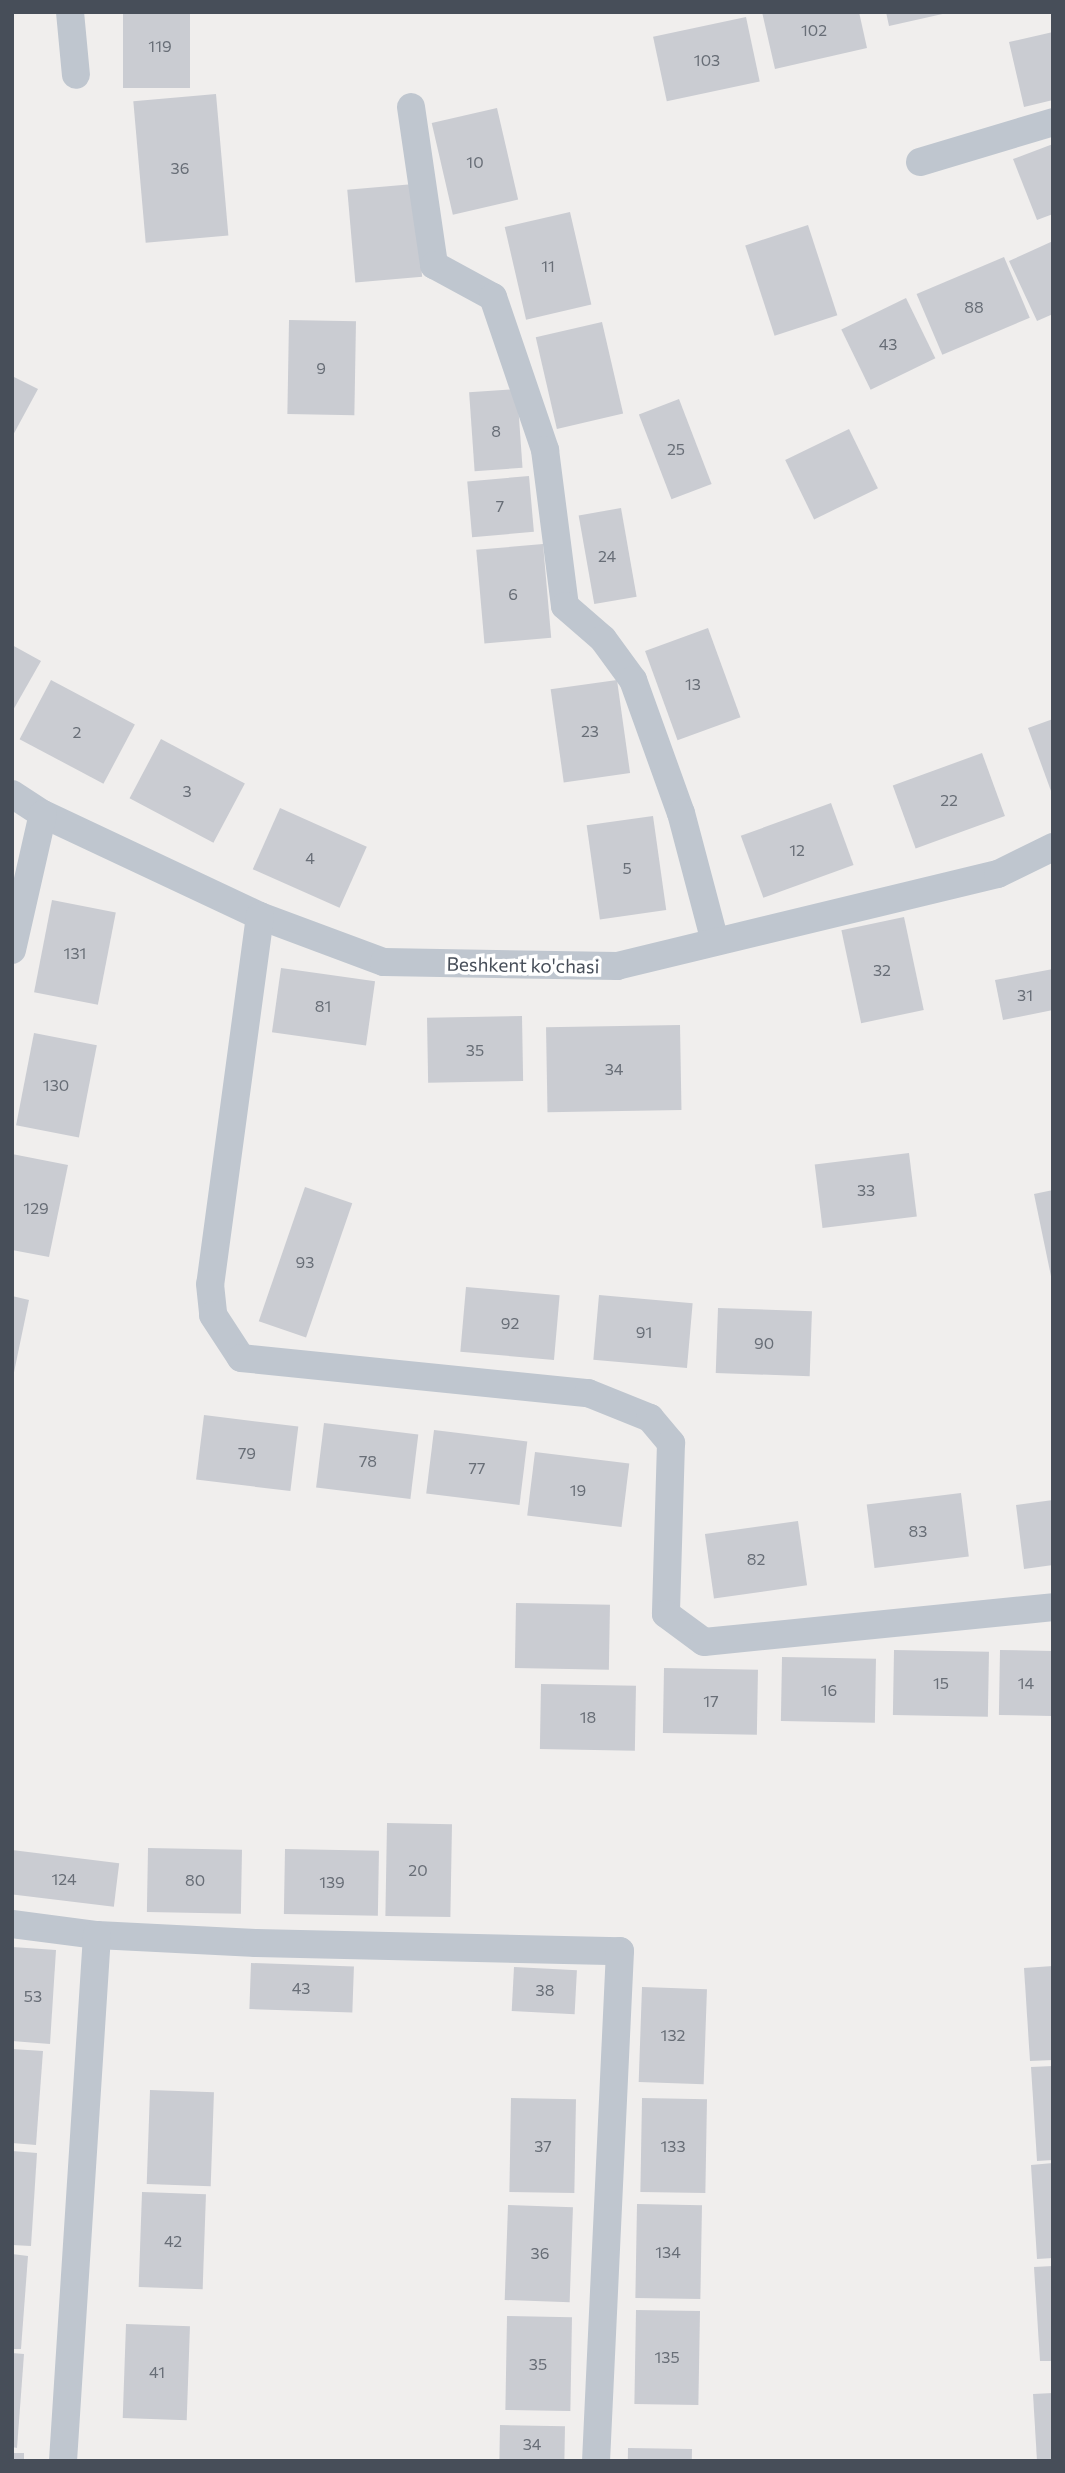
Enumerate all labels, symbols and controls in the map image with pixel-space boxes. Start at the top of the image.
house number: 102 [801,20,827,40]
house number: 119 [148,36,172,56]
house number: 103 [694,50,720,70]
house number: 10 [466,152,484,172]
house number: 36 [171,158,189,178]
house number: 11 [541,256,555,276]
house number: 88 [964,297,984,317]
house number: 43 [879,334,897,354]
house number: 9 [316,358,326,378]
house number: 8 [491,421,501,441]
house number: 25 [667,439,685,459]
house number: 7 [496,496,504,516]
house number: 24 [598,546,616,566]
house number: 6 [508,584,518,604]
house number: 13 [685,674,701,694]
house number: 23 [581,721,599,741]
house number: 2 [73,722,81,742]
house number: 3 [182,781,192,801]
house number: 22 [940,790,958,810]
house number: 12 [789,840,805,860]
house number: 4 [305,848,315,868]
house number: 5 [622,858,632,878]
house number: 131 [64,943,86,963]
street label: Beshkent ko'chasi [446,952,600,978]
house number: 32 [873,960,891,980]
house number: 31 [1017,985,1033,1005]
house number: 81 [315,996,331,1016]
house number: 35 [466,1040,484,1060]
house number: 34 [605,1059,623,1079]
house number: 130 [43,1075,69,1095]
house number: 33 [857,1180,875,1200]
house number: 129 [23,1198,49,1218]
house number: 93 [296,1252,314,1272]
house number: 92 [501,1313,519,1333]
house number: 91 [636,1322,652,1342]
house number: 90 [754,1333,774,1353]
house number: 79 [238,1443,256,1463]
house number: 78 [359,1451,377,1471]
house number: 77 [469,1458,485,1478]
house number: 19 [570,1480,586,1500]
house number: 83 [909,1521,927,1541]
house number: 82 [747,1549,765,1569]
house number: 15 [933,1673,949,1693]
house number: 14 [1018,1673,1034,1693]
house number: 16 [821,1680,837,1700]
house number: 17 [703,1691,719,1711]
house number: 18 [580,1707,596,1727]
house number: 20 [408,1860,428,1880]
house number: 124 [51,1869,77,1889]
house number: 80 [185,1870,205,1890]
house number: 139 [319,1872,345,1892]
house number: 43 [292,1978,310,1998]
house number: 38 [536,1980,554,2000]
house number: 53 [24,1986,42,2006]
house number: 132 [661,2025,685,2045]
house number: 37 [534,2136,552,2156]
house number: 133 [660,2136,686,2156]
house number: 42 [164,2231,182,2251]
house number: 134 [655,2242,681,2262]
house number: 36 [531,2243,549,2263]
house number: 135 [654,2347,680,2367]
house number: 35 [529,2354,547,2374]
house number: 41 [149,2362,165,2382]
house number: 34 [523,2434,541,2454]

